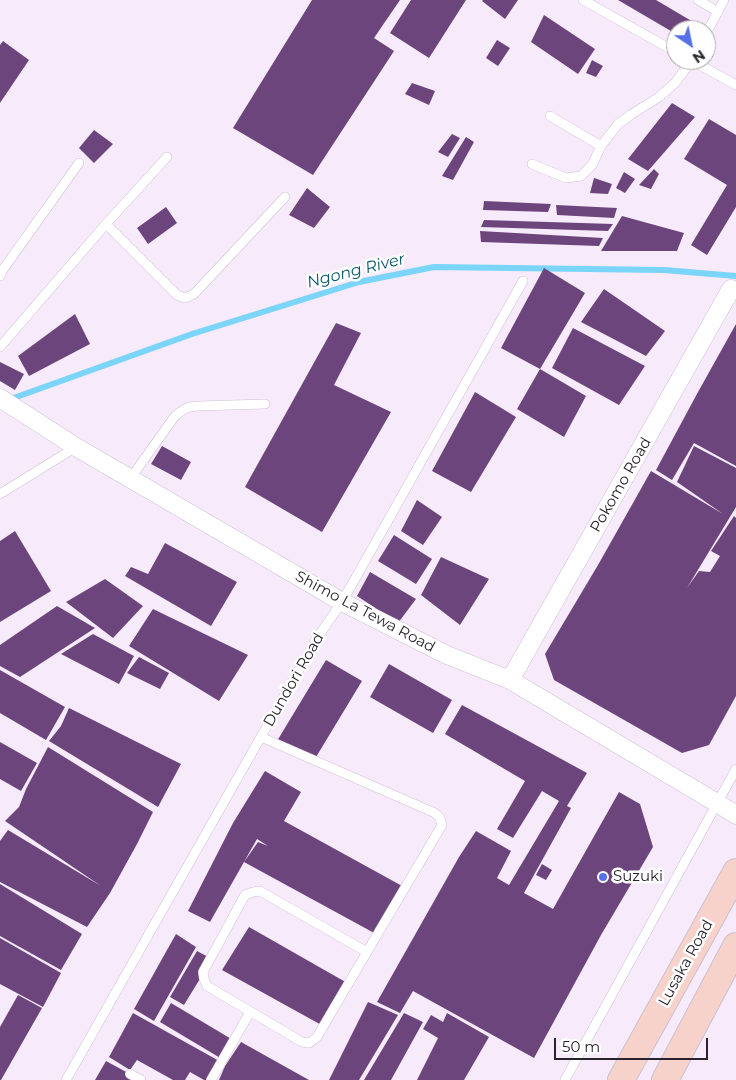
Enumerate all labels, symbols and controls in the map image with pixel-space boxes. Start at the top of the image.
north arrow [666,20,716,70]
text: N [689,46,709,67]
water label: Ngong River [305,250,407,292]
street label: Pokomo Road [587,434,655,536]
street label: Shimo La Tewa Road [292,567,438,657]
street label: Dundori Road [260,630,328,730]
place label: Suzuki [613,868,663,886]
marker: Suzuki [597,871,609,883]
street label: Lusaka Road [655,917,717,1009]
scale bar [556,1028,710,1060]
text: 50 m [562,1037,600,1056]

